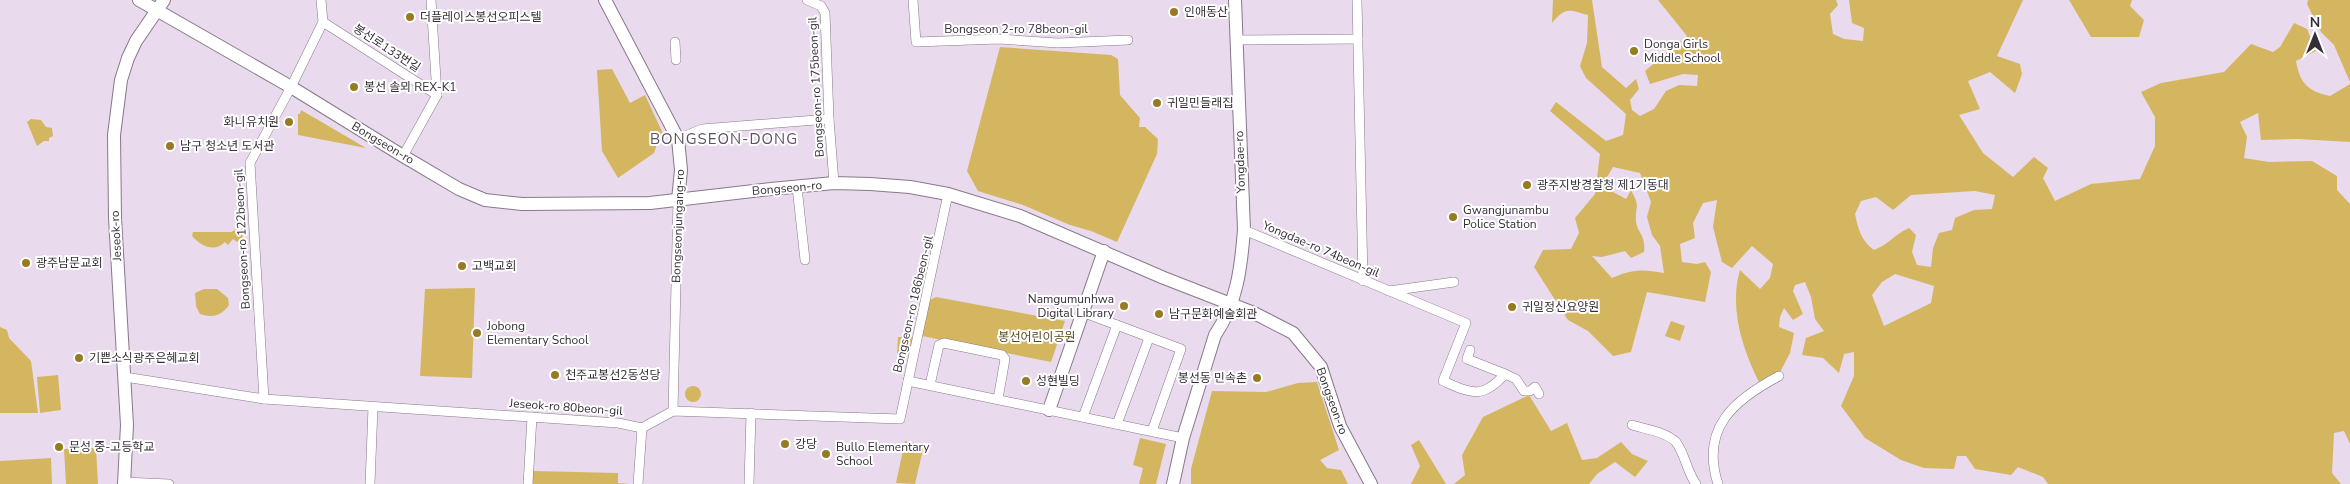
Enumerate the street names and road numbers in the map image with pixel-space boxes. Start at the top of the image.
street label: Bongseon-ro 175beon-gil [804,16,828,158]
street label: 봉선로133번길 [350,20,424,76]
street label: Bongseon 2-ro 78beon-gil [944,21,1088,37]
street label: Bongseon-ro [349,118,418,168]
street label: Yongdae-ro [1231,130,1249,195]
street label: Bongseon-ro 122beon-gil [230,168,254,310]
street label: Bongseonjungang-ro [668,168,688,283]
street label: Bongseon-ro [751,177,823,199]
street label: Jeseok-ro [107,210,125,263]
street label: Yongdae-ro 74beon-gil [1259,217,1382,281]
street label: Bongseon-ro 186beon-gil [889,233,937,374]
street label: Bongseon-ro [1312,365,1352,437]
street label: Jeseok-ro 80beon-gil [508,395,624,419]

